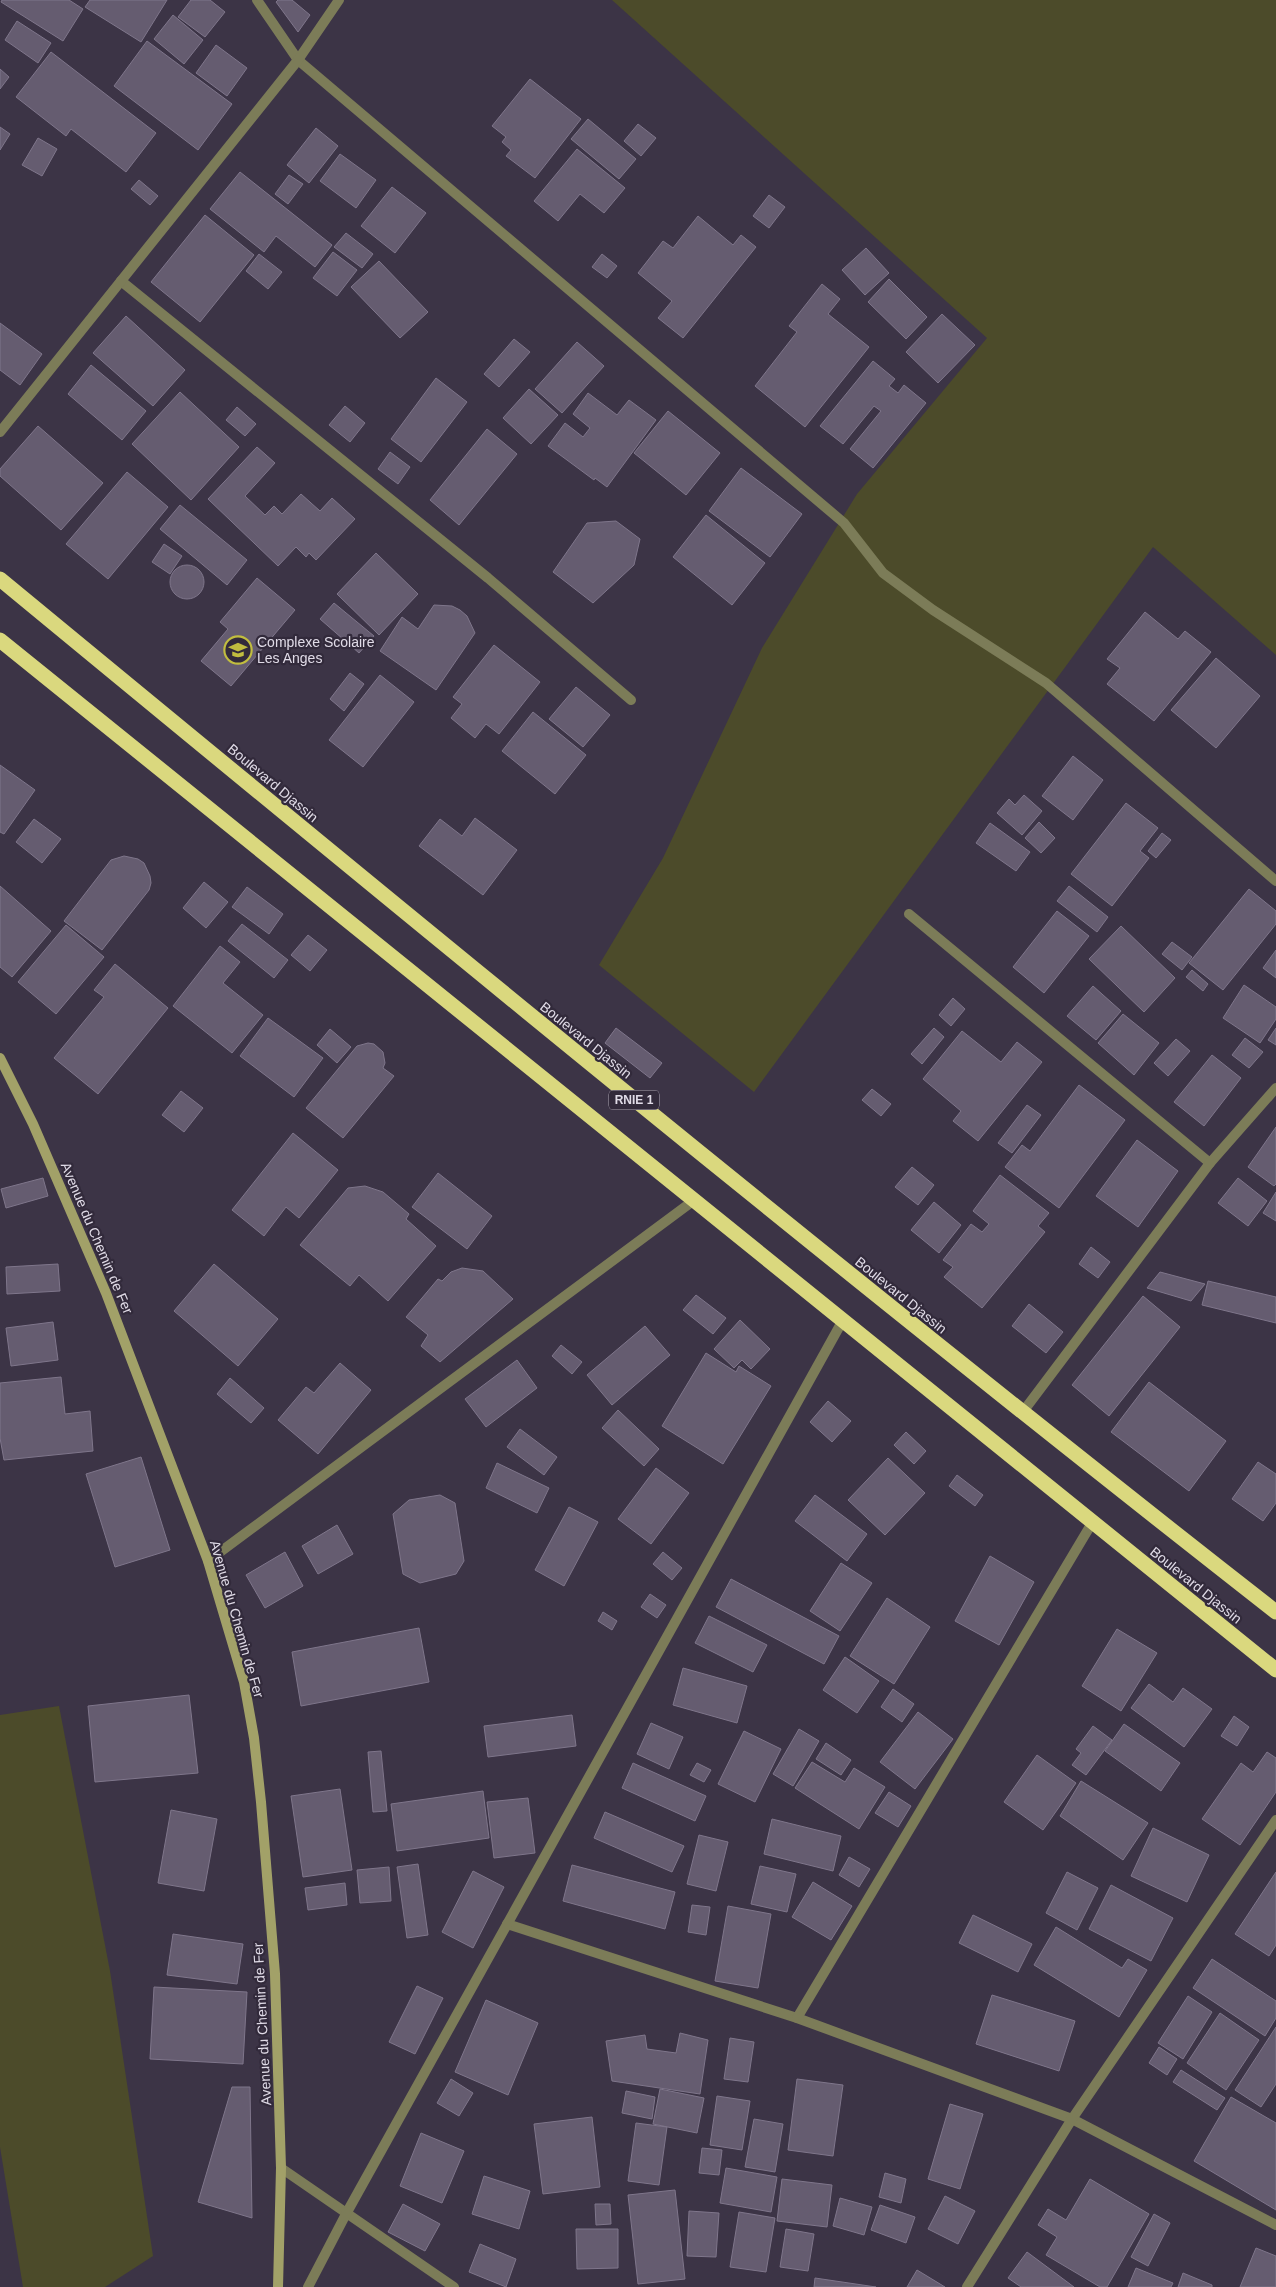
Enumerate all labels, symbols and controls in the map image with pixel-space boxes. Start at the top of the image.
place label: Complexe Scolaire Les Anges [257,634,375,666]
school or university icon: Complexe Scolaire Les Anges [223,635,253,665]
street label: Boulevard Djassin [225,741,321,825]
street label: Boulevard Djassin [537,998,635,1082]
road number: RNIE 1 [609,1090,659,1110]
street label: Avenue du Chemin de Fer [58,1160,136,1317]
street label: Boulevard Djassin [852,1253,950,1337]
street label: Avenue du Chemin de Fer [207,1538,267,1700]
street label: Boulevard Djassin [1147,1543,1245,1627]
street label: Avenue du Chemin de Fer [250,1942,274,2106]

